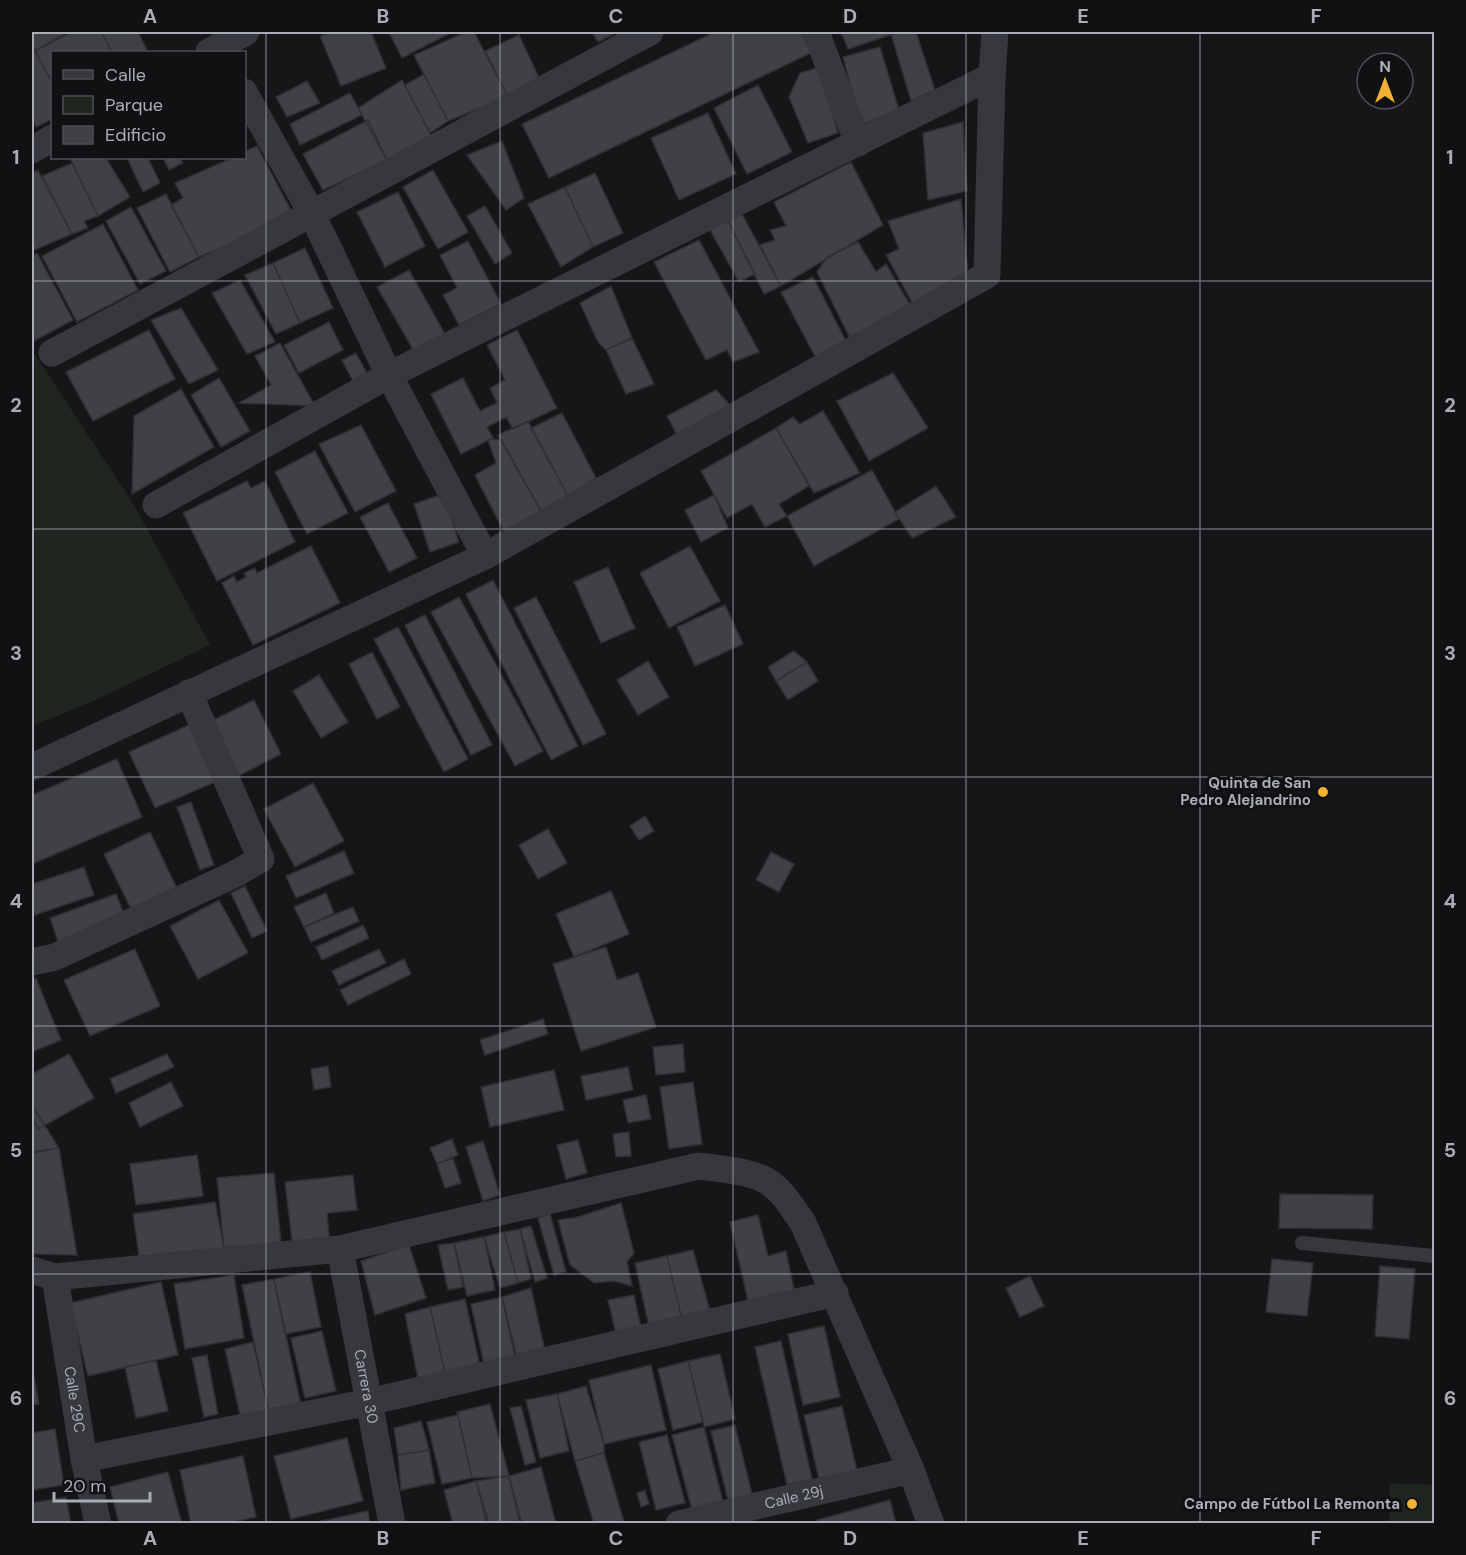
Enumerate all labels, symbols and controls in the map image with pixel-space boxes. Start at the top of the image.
text: A [143,3,157,29]
text: B [377,3,389,29]
text: C [609,3,623,29]
text: D [843,3,857,29]
text: E [1077,3,1089,29]
text: F [1310,3,1322,29]
legend [51,51,246,159]
north arrow [1355,51,1415,111]
text: N [1379,56,1391,77]
text: Calle [105,63,146,87]
text: Parque [105,93,163,117]
text: Edificio [105,123,166,147]
text: 1 [12,144,20,170]
text: 1 [1446,144,1454,170]
text: 2 [10,392,22,418]
text: 2 [1444,392,1456,418]
text: 3 [10,640,22,666]
text: 3 [1444,640,1456,666]
place label: Quinta de San Pedro Alejandrino [1180,773,1311,810]
marker: Quinta de San Pedro Alejandrino [1316,785,1330,799]
text: 4 [10,888,23,914]
text: 4 [1444,888,1457,914]
text: 5 [10,1137,22,1163]
text: 5 [1444,1137,1456,1163]
street label: Carrera 30 [349,1348,383,1425]
street label: Calle 29C [59,1365,90,1434]
text: 6 [10,1385,22,1411]
text: 6 [1444,1385,1456,1411]
scale bar [54,1465,150,1503]
text: 20 m [63,1474,106,1498]
street label: Calle 29j [763,1481,825,1514]
place label: Campo de Fútbol La Remonta [1184,1494,1400,1514]
marker: Campo de Fútbol La Remonta [1405,1497,1419,1511]
text: A [143,1525,157,1551]
text: B [377,1525,389,1551]
text: C [609,1525,623,1551]
text: D [843,1525,857,1551]
text: E [1077,1525,1089,1551]
text: F [1310,1525,1322,1551]

